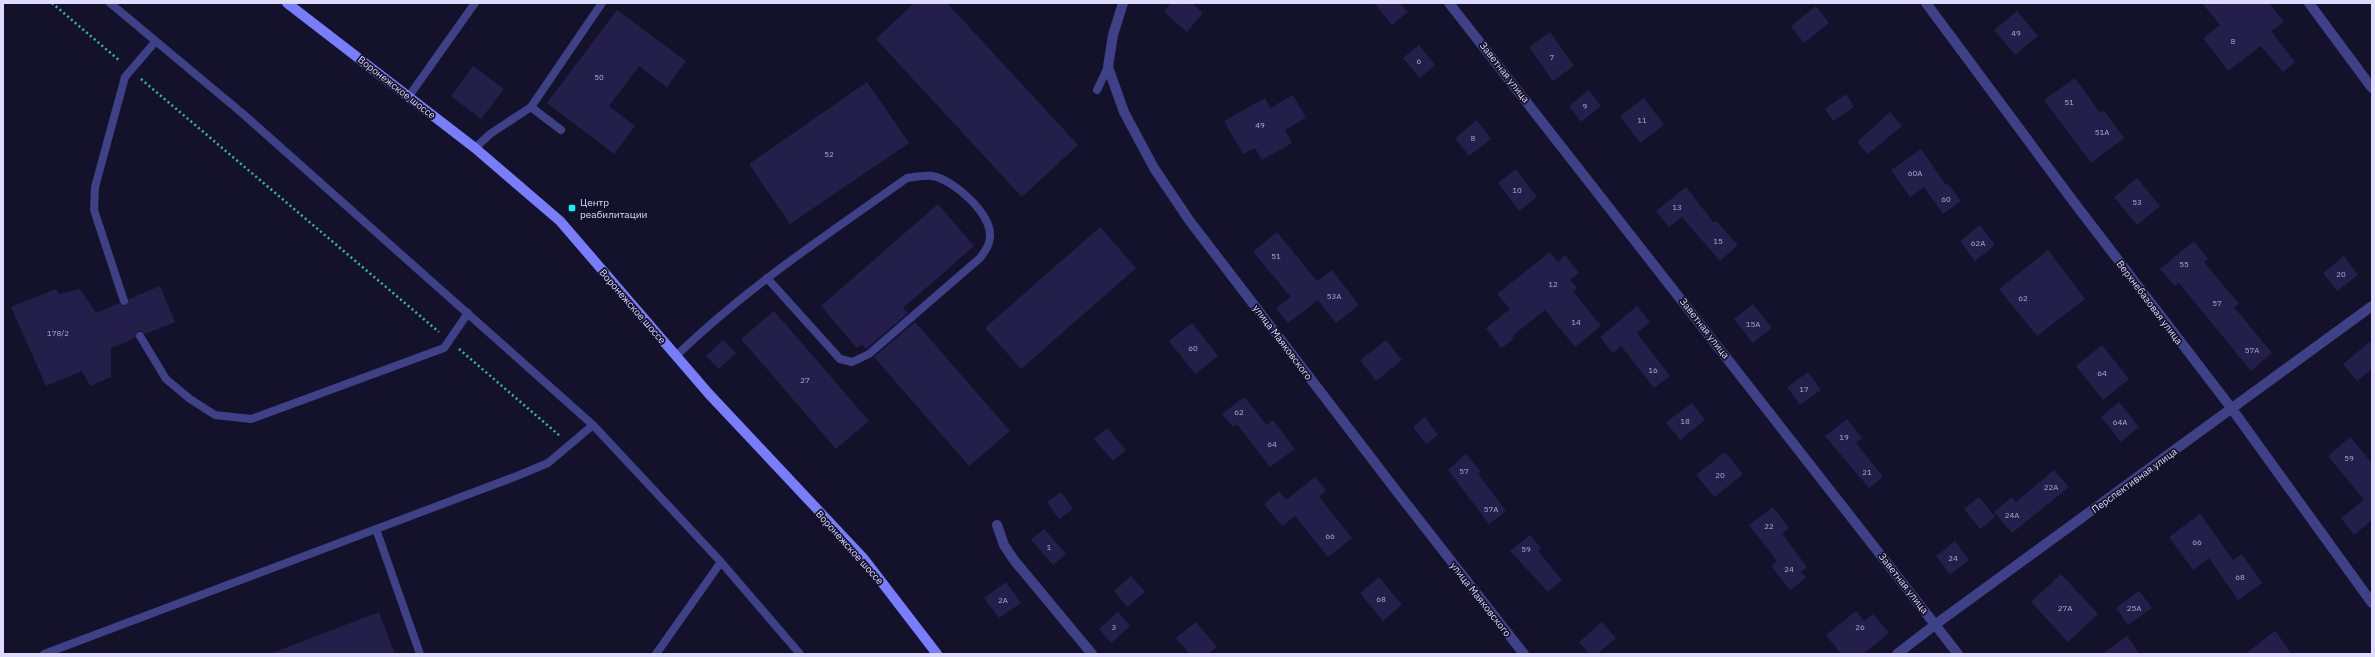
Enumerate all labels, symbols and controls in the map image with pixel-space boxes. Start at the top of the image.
house number: 49 [2011,28,2021,38]
house number: 8 [2231,36,2236,46]
street label: Заветная улица [1477,39,1533,106]
house number: 7 [1550,52,1555,62]
street label: Воронежское шоссе [355,53,439,122]
house number: 6 [1417,56,1422,66]
house number: 50 [594,72,604,82]
house number: 51 [2064,97,2074,107]
house number: 9 [1583,101,1588,111]
house number: 11 [1637,115,1647,125]
house number: 49 [1255,120,1265,130]
house number: 51А [2095,127,2109,137]
house number: 8 [1471,133,1476,143]
house number: 52 [824,149,834,159]
house number: 60А [1908,168,1922,178]
house number: 10 [1512,185,1522,195]
house number: 60 [1941,194,1951,204]
place label: Центр реабилитации [580,196,648,221]
house number: 53 [2132,197,2142,207]
house number: 13 [1672,202,1682,212]
marker: Центр реабилитации [567,203,577,213]
house number: 15 [1713,236,1723,246]
house number: 62А [1971,238,1985,248]
house number: 51 [1271,251,1281,261]
street label: Верхнебазовая улица [2114,258,2186,347]
house number: 55 [2179,259,2189,269]
street label: Воронежское шоссе [597,266,669,347]
house number: 20 [2336,269,2346,279]
house number: 12 [1548,279,1558,289]
house number: 53А [1327,291,1341,301]
house number: 62 [2018,293,2028,303]
street label: Заветная улица [1677,295,1733,362]
house number: 57 [2212,298,2222,308]
street label: улица Маяковского [1250,302,1315,383]
house number: 14 [1571,317,1581,327]
house number: 15А [1746,319,1760,329]
house number: 178/2 [47,328,69,338]
house number: 60 [1188,343,1198,353]
house number: 57А [2245,345,2259,355]
house number: 16 [1648,365,1658,375]
house number: 64 [2097,368,2107,378]
house number: 27 [800,375,810,385]
house number: 17 [1799,384,1809,394]
house number: 62 [1234,407,1244,417]
house number: 18 [1680,416,1690,426]
house number: 64А [2113,417,2127,427]
house number: 19 [1839,432,1849,442]
house number: 64 [1267,439,1277,449]
street label: Перспективная улица [2089,445,2180,516]
house number: 59 [2344,453,2354,463]
house number: 57 [1459,466,1469,476]
house number: 21 [1862,467,1872,477]
house number: 20 [1715,470,1725,480]
house number: 22А [2044,482,2058,492]
house number: 57А [1484,504,1498,514]
street label: Воронежское шоссе [813,508,887,587]
house number: 24А [2005,510,2019,520]
house number: 22 [1764,521,1774,531]
house number: 66 [1325,531,1335,541]
house number: 66 [2192,537,2202,547]
house number: 1 [1047,542,1052,552]
house number: 59 [1521,544,1531,554]
street label: Заветная улица [1876,550,1932,617]
house number: 24 [1948,553,1958,563]
street label: улица Маяковского [1447,559,1514,640]
house number: 24 [1784,564,1794,574]
house number: 68 [2235,572,2245,582]
house number: 68 [1376,594,1386,604]
house number: 2А [998,595,1008,605]
house number: 27А [2058,603,2072,613]
house number: 25А [2127,603,2141,613]
house number: 3 [1112,622,1117,632]
house number: 26 [1855,622,1865,632]

